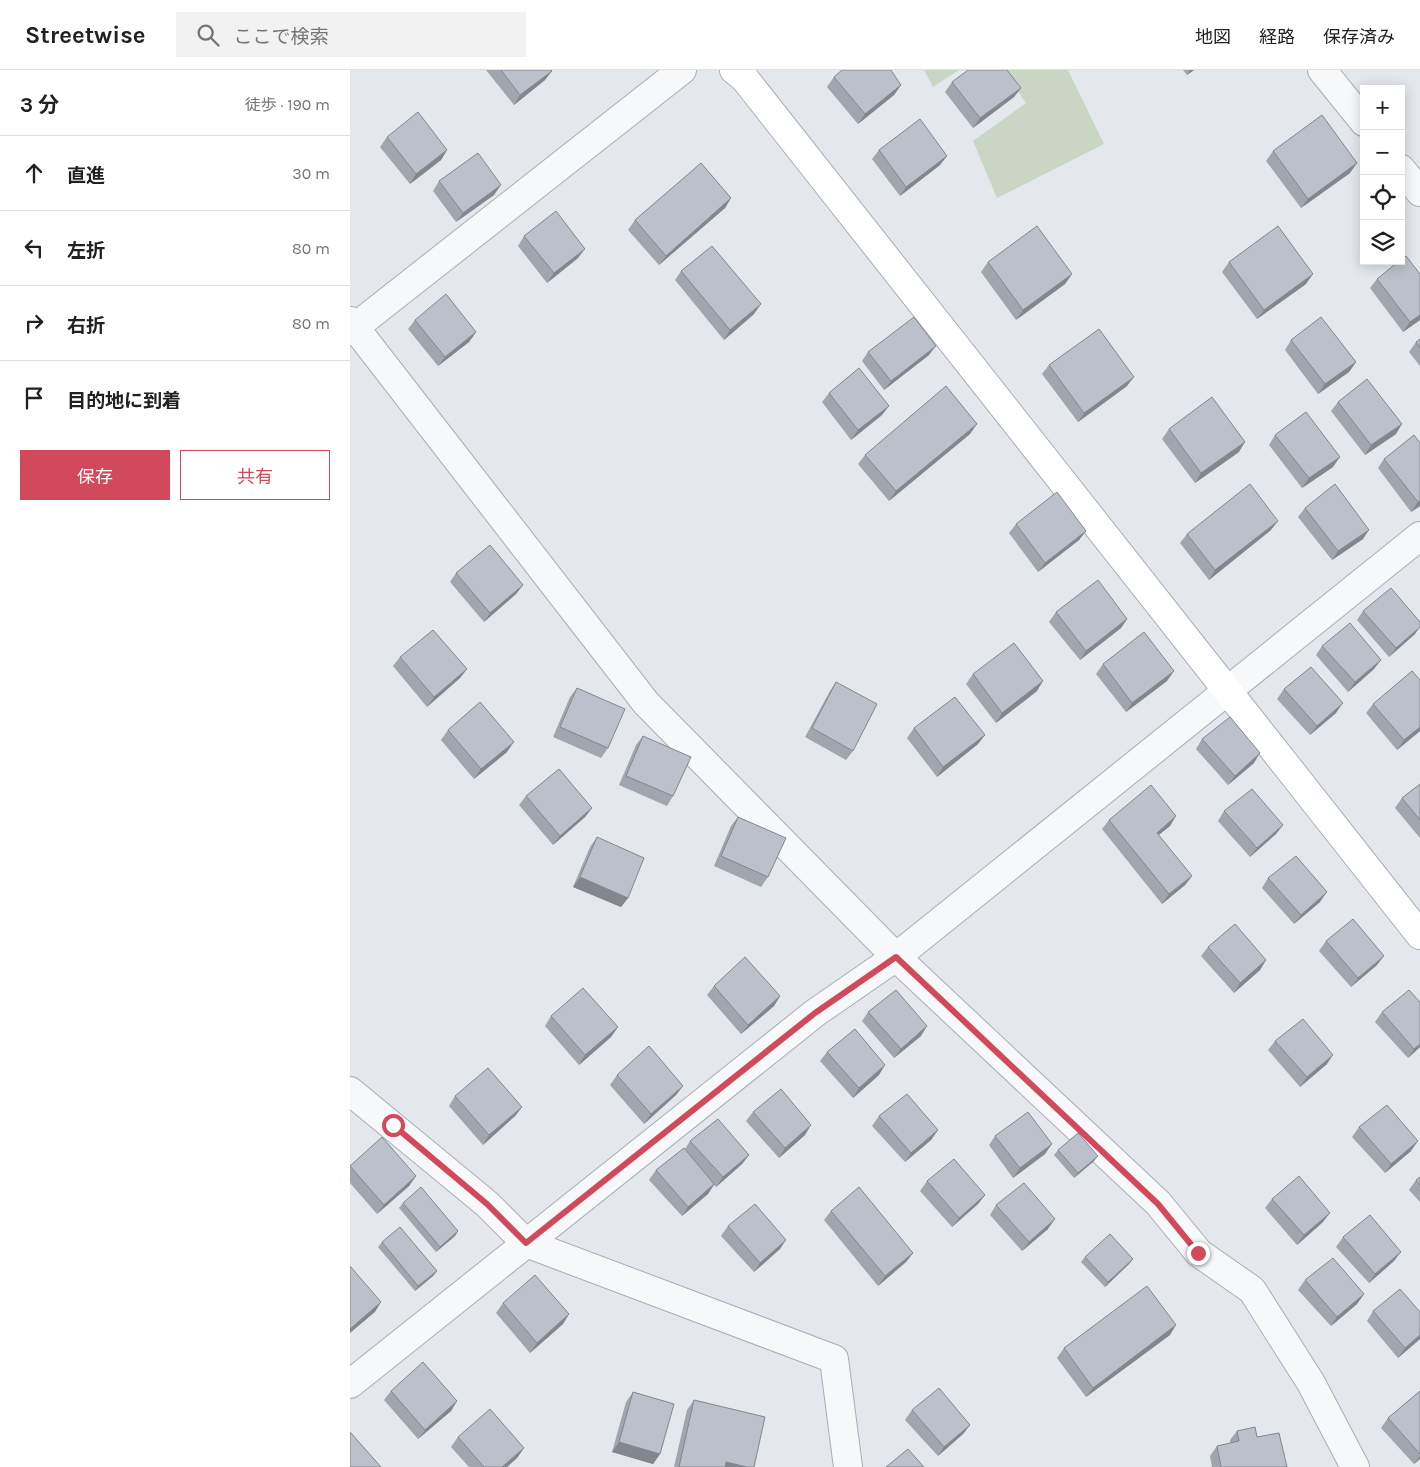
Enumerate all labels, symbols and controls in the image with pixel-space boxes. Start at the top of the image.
search box [176,12,526,57]
text: Streetwise [25,21,146,49]
icon: search [194,21,222,49]
text: ここで検索 [234,26,329,48]
text: 地図 [1195,26,1231,48]
text: 経路 [1259,26,1295,48]
text: 保存済み [1323,26,1395,48]
map controls [1360,85,1405,265]
button: + [1360,85,1405,130]
text: 3 分 [20,93,59,117]
text: 徒歩 · 190 m [245,95,330,114]
button: − [1360,130,1405,175]
icon: ahead [20,159,48,187]
text: 30 m [292,164,330,183]
text: 直進 [67,165,105,187]
button: locate [1360,175,1405,220]
button: layers [1360,220,1405,265]
icon: left [20,234,48,262]
text: 80 m [292,239,330,258]
text: 左折 [67,240,105,262]
icon: right [20,309,48,337]
text: 80 m [292,314,330,333]
text: 右折 [67,315,105,337]
icon: arrive [20,384,48,412]
text: 目的地に到着 [67,390,181,412]
button: 保存 [20,450,170,500]
button: 共有 [180,450,330,500]
route start [382,1114,405,1137]
route end [1187,1242,1210,1265]

